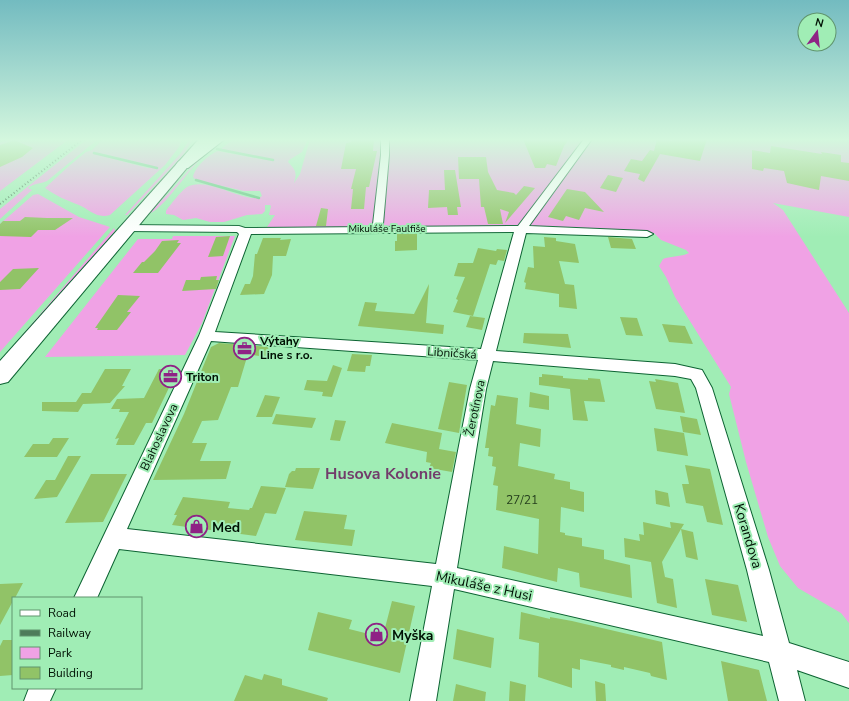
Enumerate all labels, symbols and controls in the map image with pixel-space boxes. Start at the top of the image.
north arrow [797,12,837,52]
text: N [814,15,825,31]
street label: Mikuláše Faulfiše [348,222,426,236]
place label: Výtahy Line s r.o. [259,333,313,363]
office icon: Výtahy Line s r.o. [232,335,258,361]
street label: Libničská [427,343,477,363]
office icon: Triton [157,364,183,390]
place label: Triton [186,369,219,385]
street label: Žerotínova [461,378,489,438]
street label: Blahoslavova [136,401,182,473]
district label: Husova Kolonie [325,463,441,485]
house number: 27/21 [506,492,538,508]
street label: Korandova [729,501,767,571]
shop icon: Med [184,514,210,540]
place label: Med [212,518,240,537]
street label: Mikuláše z Husi [434,567,534,605]
legend [12,597,142,689]
text: Road [48,605,76,621]
shop icon: Myška [363,622,389,648]
text: Railway [48,625,92,641]
place label: Myška [392,626,433,645]
text: Park [48,645,73,661]
text: Building [48,665,93,681]

